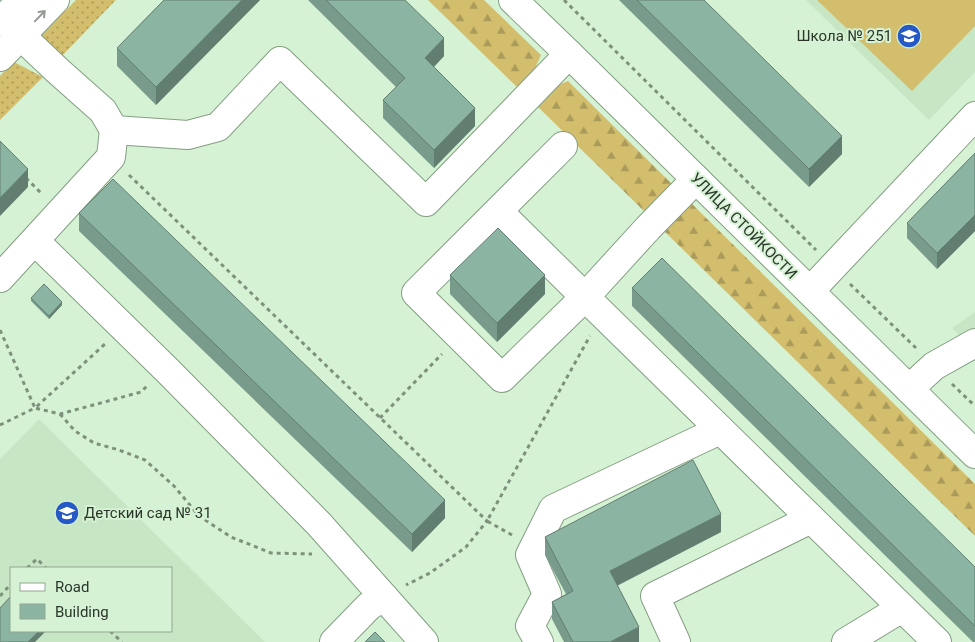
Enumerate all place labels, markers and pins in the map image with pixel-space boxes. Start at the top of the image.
school or university icon: Школа № 251 [896,23,922,49]
place label: Школа № 251 [797,27,892,45]
school or university icon: Детский сад № 31 [54,500,80,526]
place label: Детский сад № 31 [84,504,212,522]

